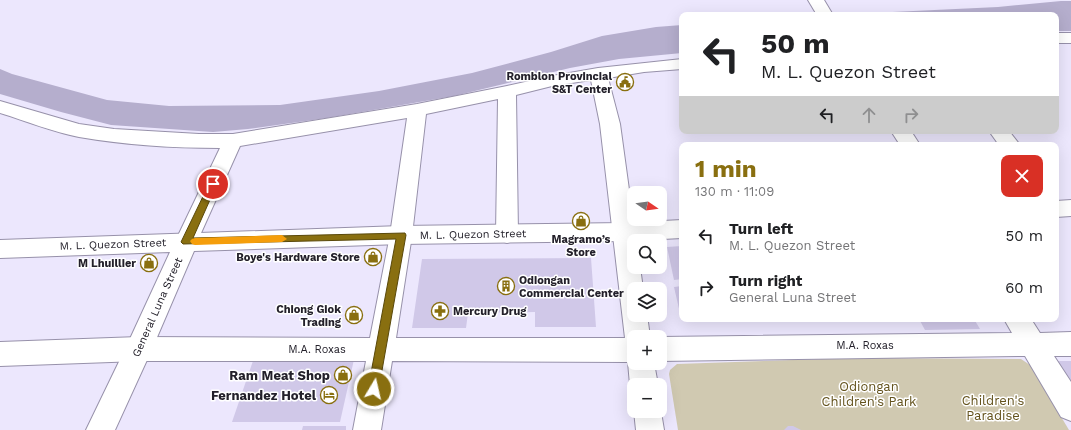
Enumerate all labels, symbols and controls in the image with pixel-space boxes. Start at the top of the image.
text: 50 m [761,27,830,60]
icon: left [695,28,747,80]
text: M. L. Quezon Street [761,61,936,82]
place label: Romblon Provincial S&T Center [506,70,612,96]
public building icon: Romblon Provincial S&T Center [615,72,635,92]
icon: left [816,104,838,126]
icon: ahead [858,104,880,126]
icon: right [900,104,922,126]
text: 1 min [695,155,757,183]
button: close [1001,155,1043,197]
pin [196,167,230,201]
icon: arrive [202,173,224,195]
text: 130 m · 11:09 [695,184,774,199]
north arrow [627,186,667,226]
map controls [627,186,667,418]
shop icon: Magramo’s Store [571,211,591,231]
text: Turn left [729,220,793,238]
icon: left [695,225,717,247]
street label: M. L. Quezon Street [420,227,527,242]
text: 50 m [1006,227,1043,245]
place label: Magramo’s Store [552,233,611,259]
button: search [627,234,667,274]
street label: M. L. Quezon Street [59,236,167,253]
text: M. L. Quezon Street [729,238,855,253]
shop icon: Boye's Hardware Store [363,247,383,267]
place label: Boye's Hardware Store [236,251,360,264]
shop icon: M Lhuillier [139,253,159,273]
street label: General Luna Street [130,255,185,359]
place label: M Lhuillier [78,257,136,270]
text: Turn right [729,272,802,290]
place label: Odiongan Commercial Center [519,274,624,300]
building icon: Odiongan Commercial Center [496,276,516,296]
icon: right [695,277,717,299]
text: 60 m [1005,279,1043,297]
button: layers [627,282,667,322]
text: General Luna Street [729,290,856,305]
pharmacy icon: Mercury Drug [430,301,450,321]
place label: Chiong Giok Trading [276,303,342,329]
shop icon: Chiong Giok Trading [344,305,364,325]
place label: Mercury Drug [453,305,527,318]
button: + [627,330,667,370]
street label: M.A. Roxas [836,339,894,352]
street label: M.A. Roxas [288,343,346,356]
shop icon: Ram Meat Shop [333,365,353,385]
place label: Ram Meat Shop [229,368,330,383]
position arrow [353,368,395,410]
button: − [627,378,667,418]
park label: Odiongan Children's Park [821,379,917,409]
hotel icon: Fernandez Hotel [319,385,339,405]
place label: Fernandez Hotel [211,388,317,403]
park label: Children's Paradise [962,393,1024,423]

